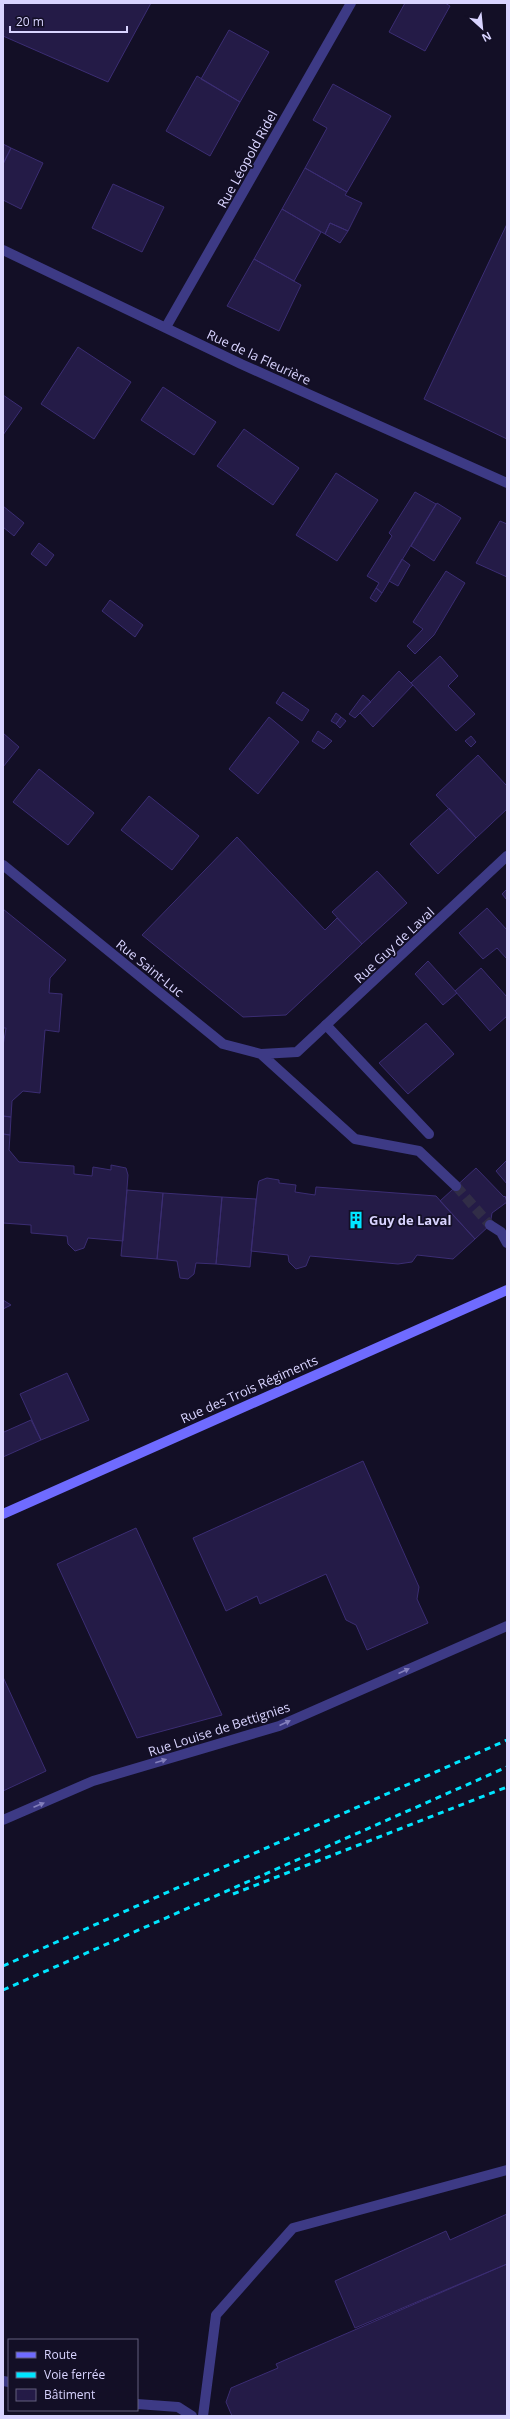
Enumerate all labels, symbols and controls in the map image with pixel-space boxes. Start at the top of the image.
scale bar [10,8,127,34]
north arrow [462,8,502,48]
text: 20 m [16,13,44,30]
text: N [479,29,494,46]
street label: Rue Léopold Ridel [213,107,281,211]
street label: Rue de la Fleurière [204,325,314,389]
street label: Rue Guy de Laval [350,903,438,987]
street label: Rue Saint-Luc [112,935,188,1001]
building icon: Guy de Laval [346,1210,366,1230]
place label: Guy de Laval [369,1211,451,1229]
street label: Rue des Trois Régiments [178,1351,320,1427]
one-way arrow [399,1668,410,1674]
street label: Rue Louise de Bettignies [146,1698,292,1760]
one-way arrow [280,1720,292,1726]
one-way arrow [155,1758,167,1764]
one-way arrow [33,1802,44,1808]
legend [8,2339,138,2411]
text: Route [44,2346,77,2363]
text: Voie ferrée [44,2366,106,2383]
text: Bâtiment [44,2386,95,2403]

